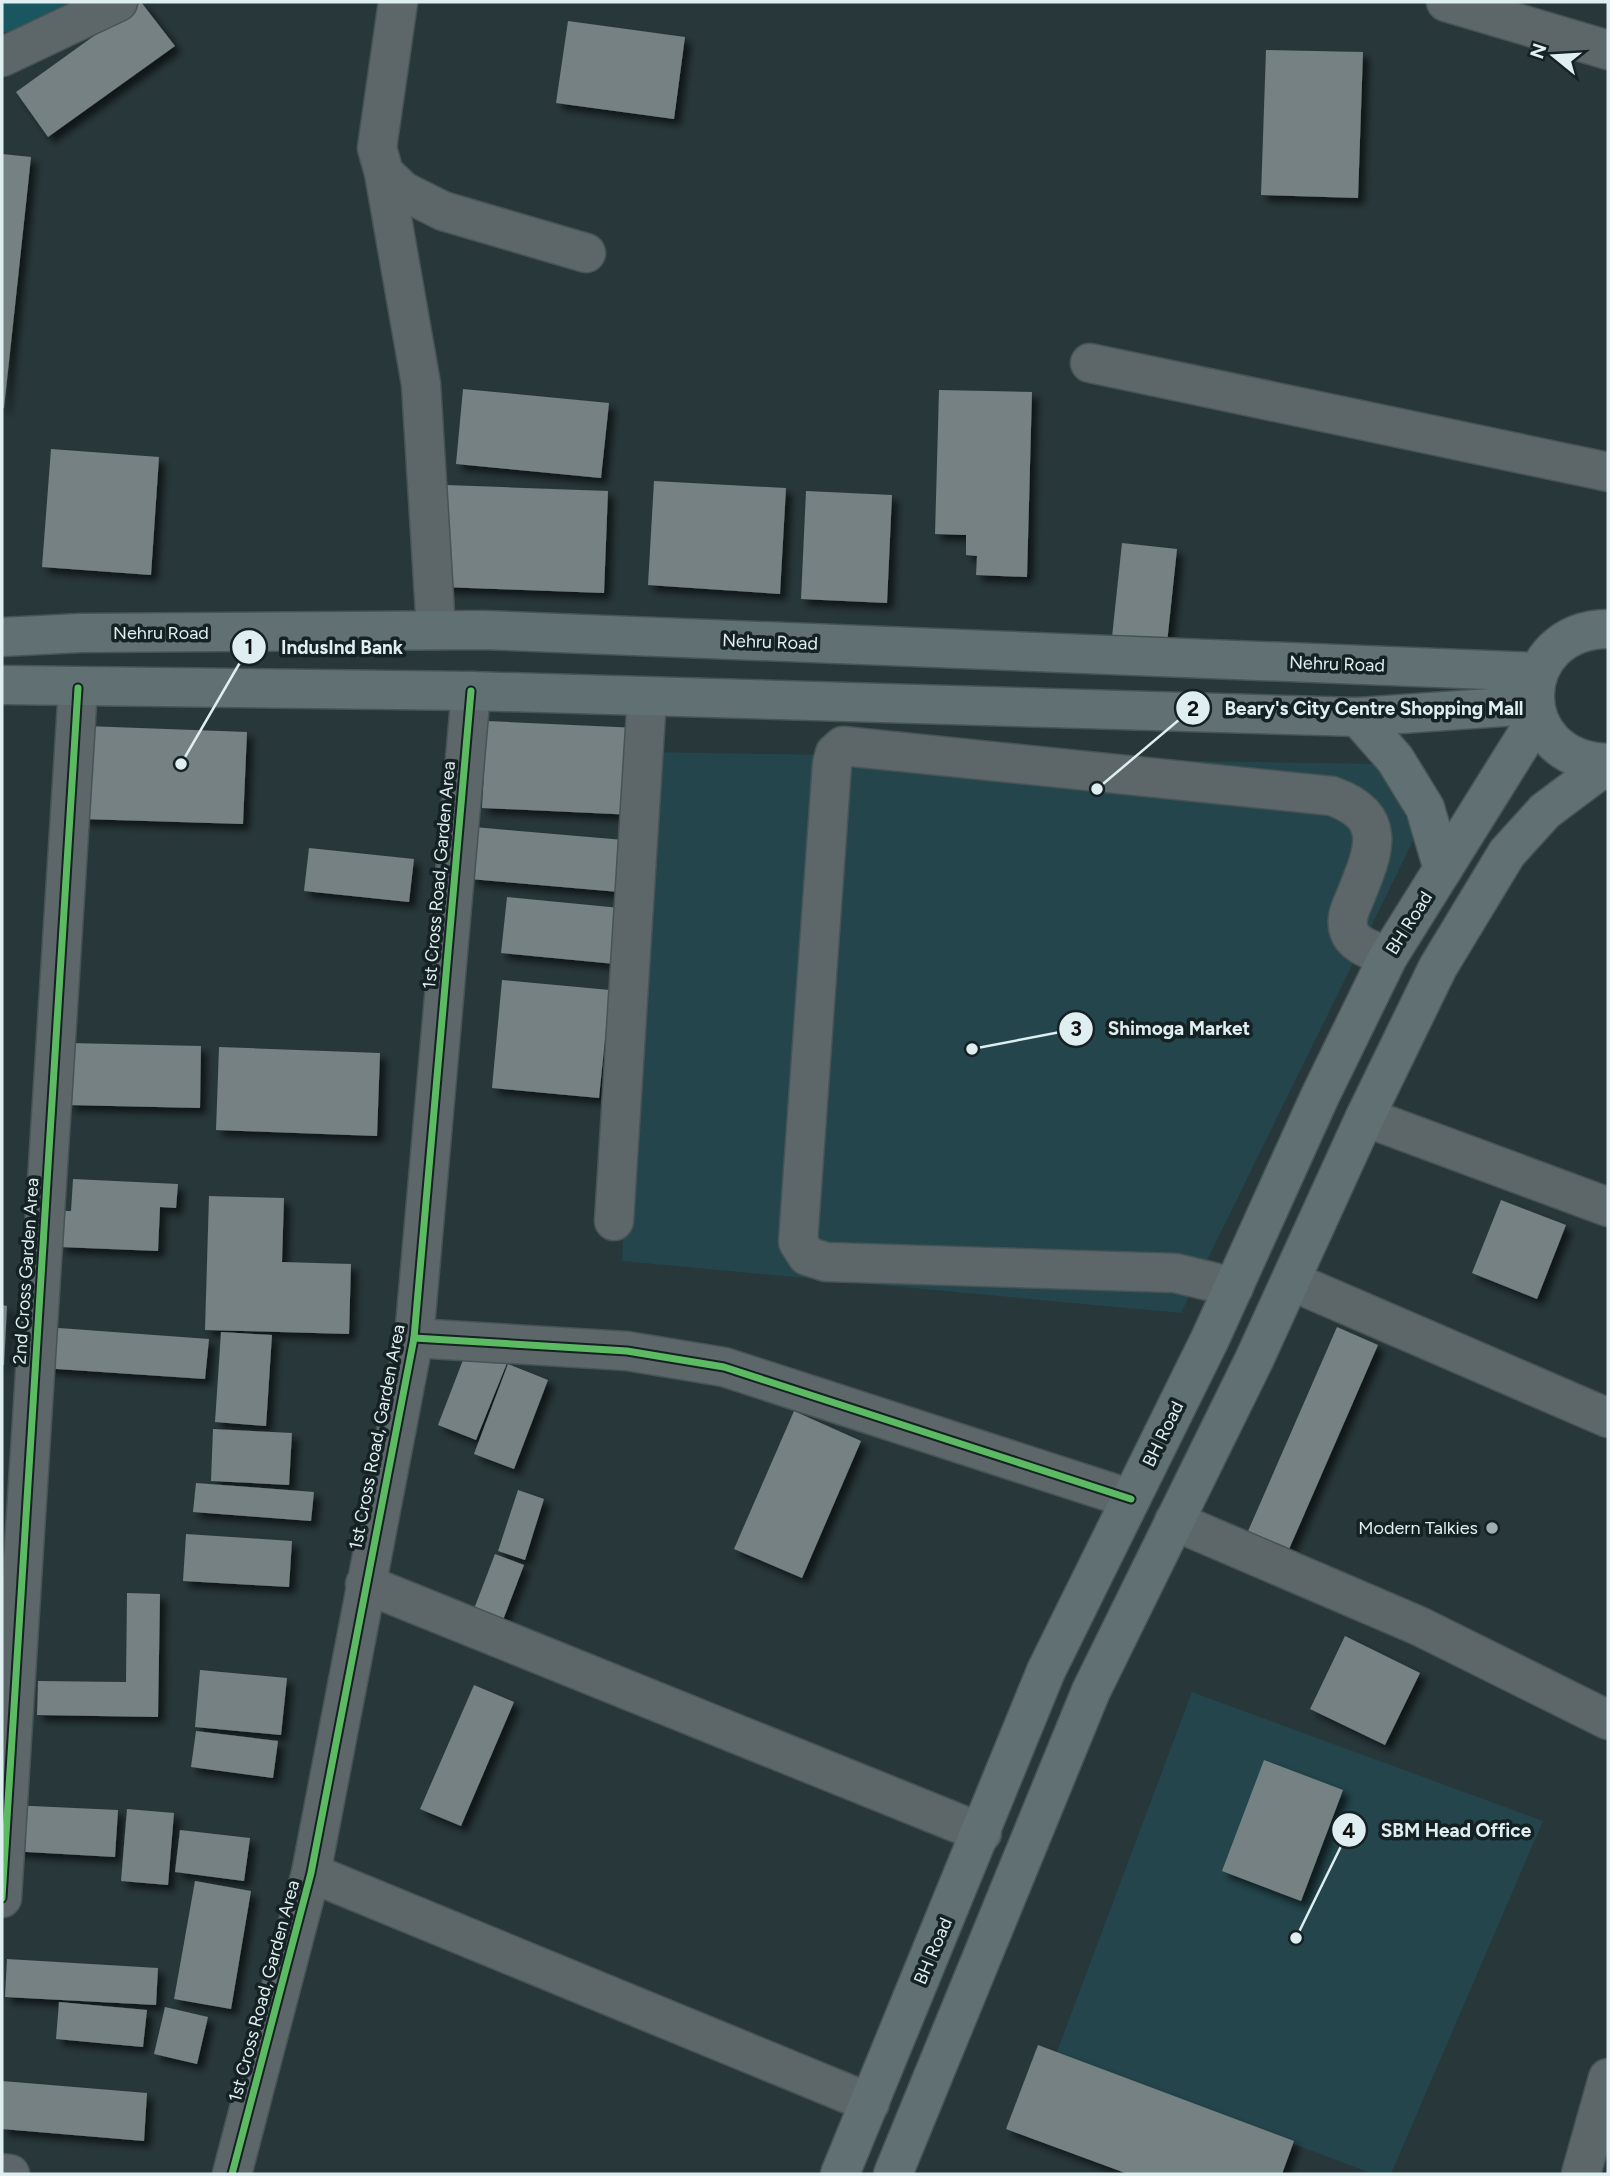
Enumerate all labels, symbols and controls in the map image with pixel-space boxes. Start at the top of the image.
north arrow [1519,21,1589,91]
text: N [1525,40,1552,61]
street label: Nehru Road [113,622,209,644]
callout: IndusInd Bank [232,627,417,667]
street label: Nehru Road [722,629,818,655]
text: 1 [245,634,253,659]
text: IndusInd Bank [281,636,404,659]
street label: Nehru Road [1289,651,1385,677]
callout: Beary's City Centre Shopping Mall [1176,688,1538,728]
text: 2 [1187,696,1199,721]
text: Beary's City Centre Shopping Mall [1224,697,1524,720]
street label: 1st Cross Road, Garden Area [418,760,460,990]
street label: BH Road [1381,887,1437,959]
callout: Shimoga Market [1059,1009,1264,1049]
text: 3 [1070,1016,1082,1041]
text: Shimoga Market [1108,1017,1251,1040]
street label: 2nd Cross Garden Area [9,1177,43,1365]
street label: 1st Cross Road, Garden Area [344,1323,410,1551]
street label: BH Road [1138,1398,1188,1470]
place label: Modern Talkies [1358,1517,1478,1539]
marker: Modern Talkies [1484,1520,1500,1536]
callout: SBM Head Office [1331,1810,1545,1850]
text: 4 [1342,1818,1356,1843]
text: SBM Head Office [1381,1819,1532,1842]
street label: 1st Cross Road, Garden Area [224,1878,304,2104]
street label: BH Road [909,1914,957,1988]

